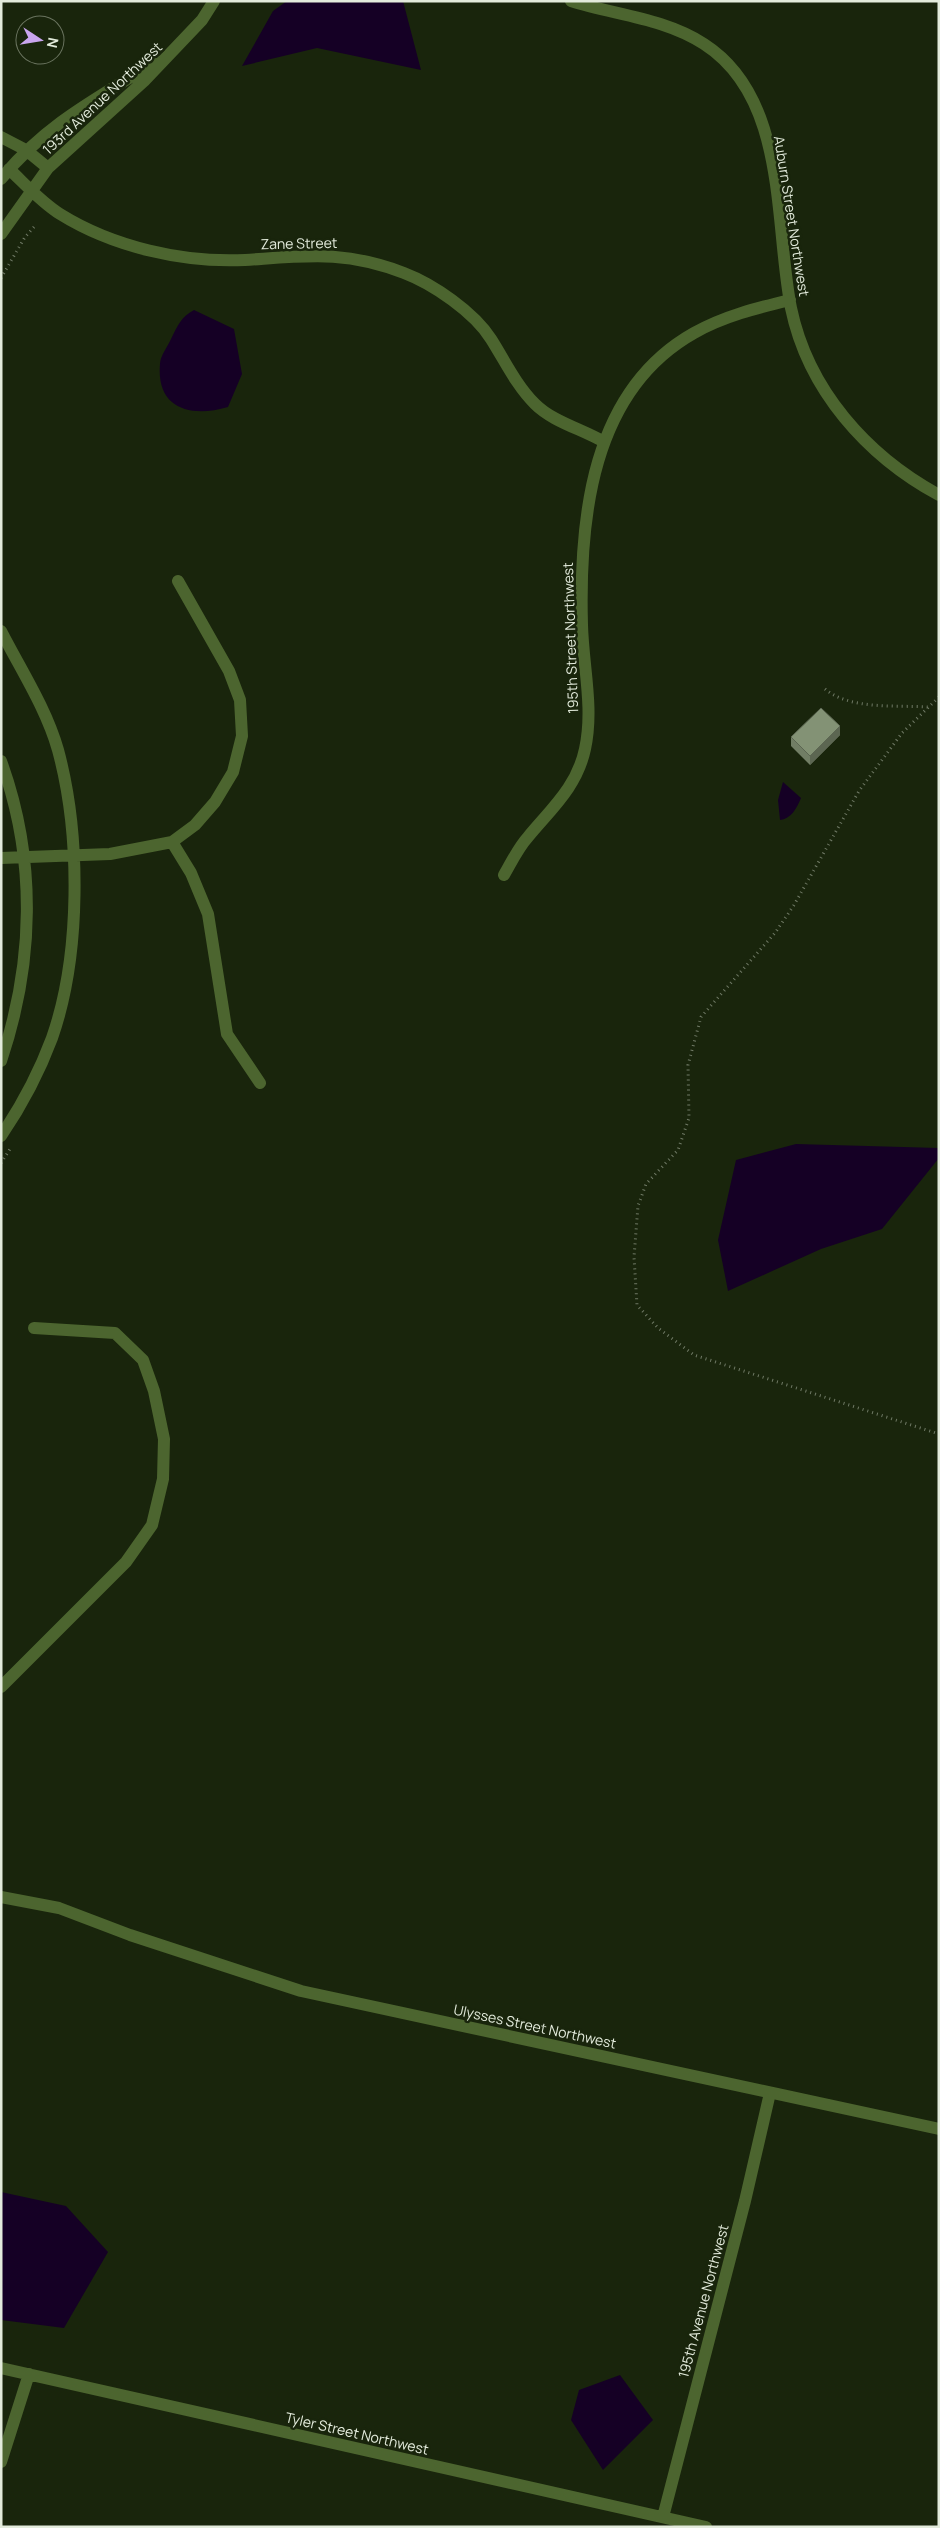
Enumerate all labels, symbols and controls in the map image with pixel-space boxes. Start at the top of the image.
north arrow [15,15,65,65]
street label: 193rd Avenue Northwest [39,38,165,158]
street label: Auburn Street Northwest [770,134,814,298]
street label: Zane Street [260,233,338,253]
street label: 195th Street Northwest [558,562,582,714]
street label: Ulysses Street Northwest [452,1999,618,2053]
street label: 195th Avenue Northwest [673,2222,733,2380]
street label: Tyler Street Northwest [284,2407,431,2459]

